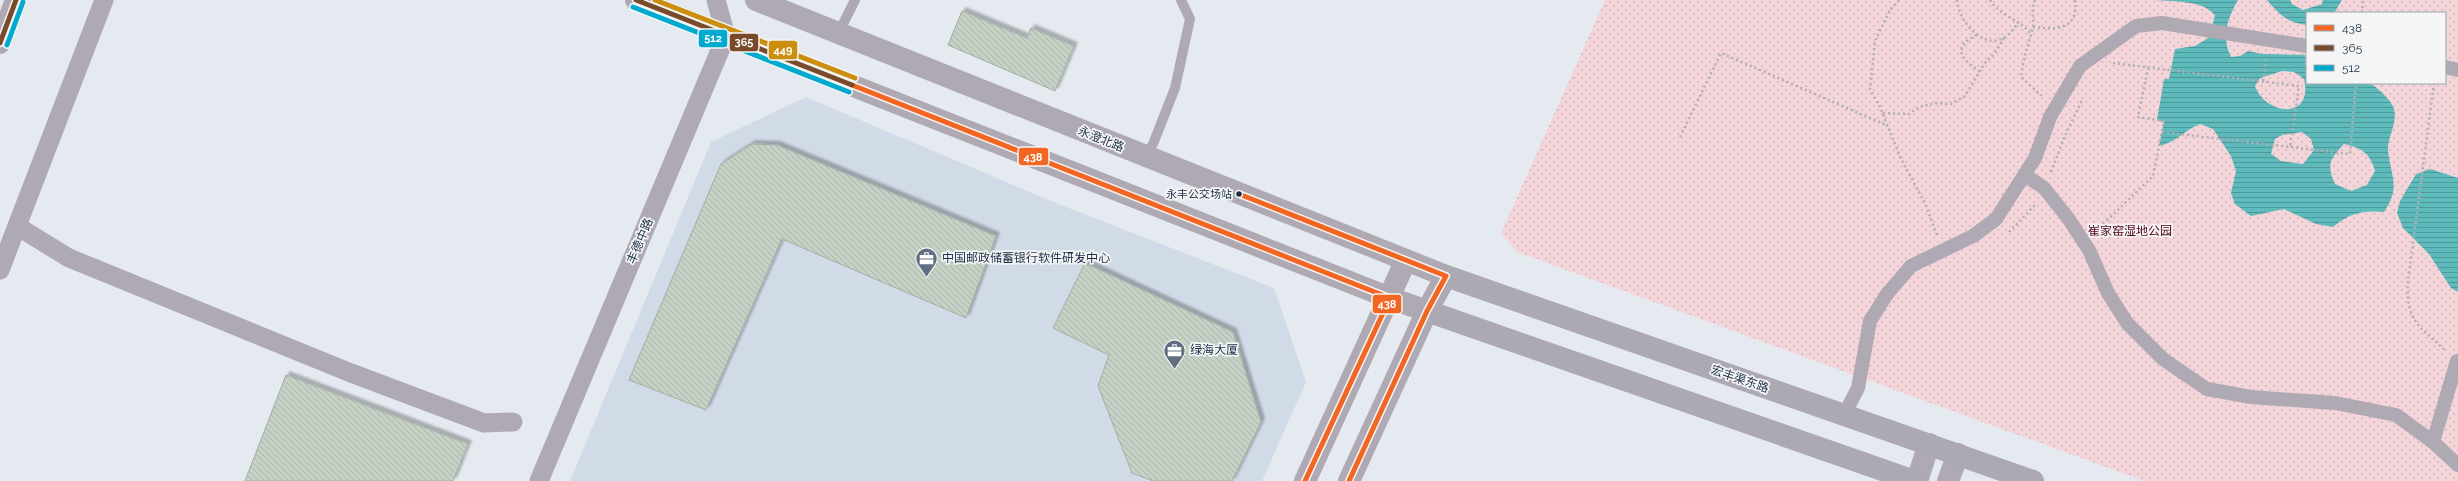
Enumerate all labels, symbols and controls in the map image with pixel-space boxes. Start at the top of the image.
legend [2306,12,2446,84]
text: 438 [2342,21,2362,35]
line badge: 512 [698,29,728,48]
text: 512 [704,32,722,45]
line badge: 365 [729,33,759,52]
text: 365 [735,36,753,49]
line badge: 449 [768,40,798,60]
text: 365 [2342,41,2363,55]
text: 449 [773,44,793,57]
text: 512 [2342,61,2360,75]
street label: 永澄北路 [1076,124,1126,154]
line badge: 438 [1018,147,1049,166]
text: 438 [1023,151,1043,164]
place label: 永丰公交场站 [1166,188,1232,201]
marker: 永丰公交场站 [1234,189,1244,199]
street label: 丰德中路 [624,216,656,266]
park label: 崔家窑湿地公园 [2088,224,2172,238]
office icon: 中国邮政储蓄银行软件研发中心 [914,245,940,278]
place label: 中国邮政储蓄银行软件研发中心 [942,251,1110,265]
line badge: 438 [1372,294,1402,314]
text: 438 [1377,298,1397,311]
office icon: 绿海大厦 [1161,337,1187,370]
place label: 绿海大厦 [1190,343,1238,357]
street label: 宏丰渠东路 [1709,363,1771,395]

